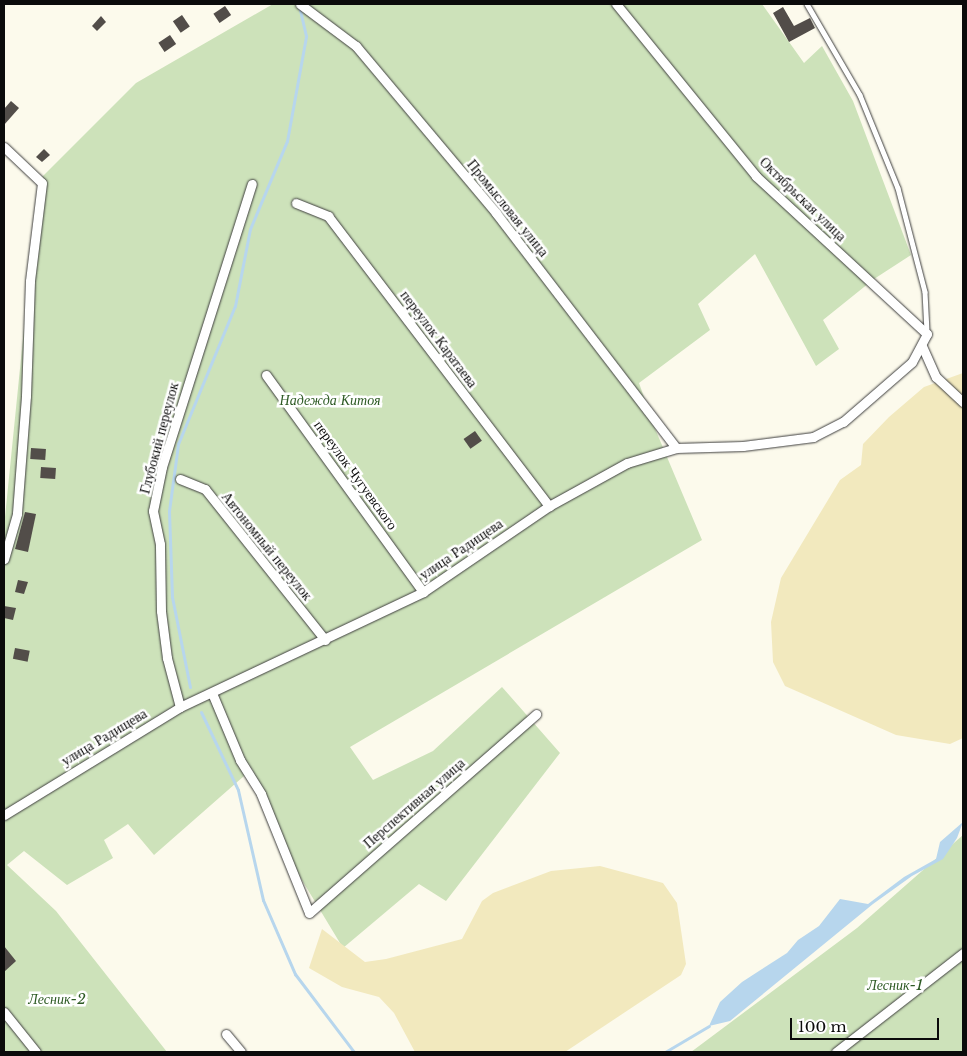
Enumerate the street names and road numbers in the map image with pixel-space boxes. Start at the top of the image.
street label: Октябрьская улица [756,153,850,245]
street label: Промысловая улица [464,156,552,260]
street label: переулок Каратаева [397,287,481,391]
street label: Глубокий переулок [136,381,182,495]
street label: переулок Чугуевского [311,417,401,533]
street label: Автономный переулок [218,488,316,604]
street label: улица Радищева [416,515,506,583]
street label: улица Радищева [58,705,150,769]
street label: Перспективная улица [360,754,468,852]

